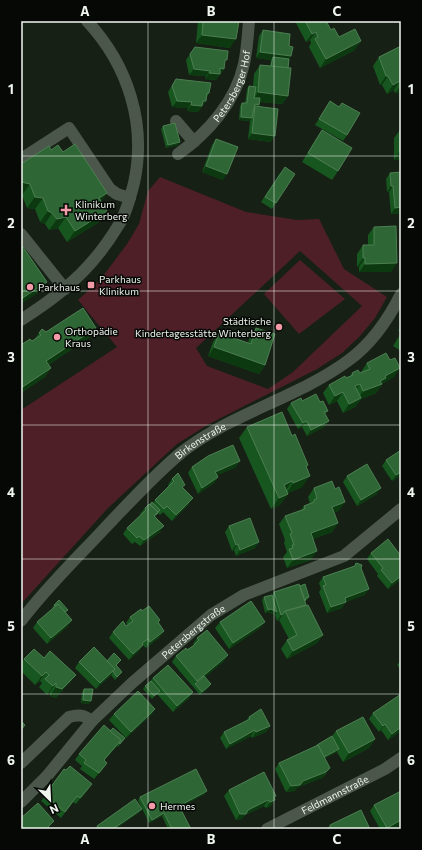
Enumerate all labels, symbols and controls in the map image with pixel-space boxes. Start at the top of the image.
text: A [80,3,90,19]
text: B [207,3,216,19]
text: C [333,3,342,19]
street label: Petersberger Hof [210,49,252,124]
text: 1 [8,81,14,97]
text: 1 [408,81,414,97]
place label: Klinikum Winterberg [75,198,128,222]
marker: Klinikum Winterberg [60,204,72,216]
text: 2 [7,215,15,231]
text: 2 [407,215,415,231]
place label: Parkhaus Klinikum [99,273,141,297]
marker: Parkhaus Klinikum [86,280,96,290]
place label: Parkhaus [38,281,80,293]
marker: Parkhaus [25,282,35,292]
place label: Städtische Kindertagesstätte Winterberg [135,315,272,339]
marker: Städtische Kindertagesstätte Winterberg [274,322,284,332]
place label: Orthopädie Kraus [65,325,118,349]
marker: Orthopädie Kraus [52,332,62,342]
text: 3 [7,349,15,365]
text: 3 [407,349,415,365]
street label: Birkenstraße [172,420,228,462]
text: 4 [7,484,15,500]
text: 4 [407,484,415,500]
street label: Petersbergstraße [159,602,227,661]
text: 5 [7,618,15,634]
text: 5 [407,618,415,634]
text: 6 [7,752,15,768]
text: 6 [407,752,415,768]
street label: Feldmannstraße [299,773,370,817]
north arrow [30,780,70,820]
place label: Hermes [160,800,196,812]
marker: Hermes [147,801,157,811]
text: N [48,802,61,817]
text: A [80,831,90,847]
text: B [207,831,216,847]
text: C [333,831,342,847]

